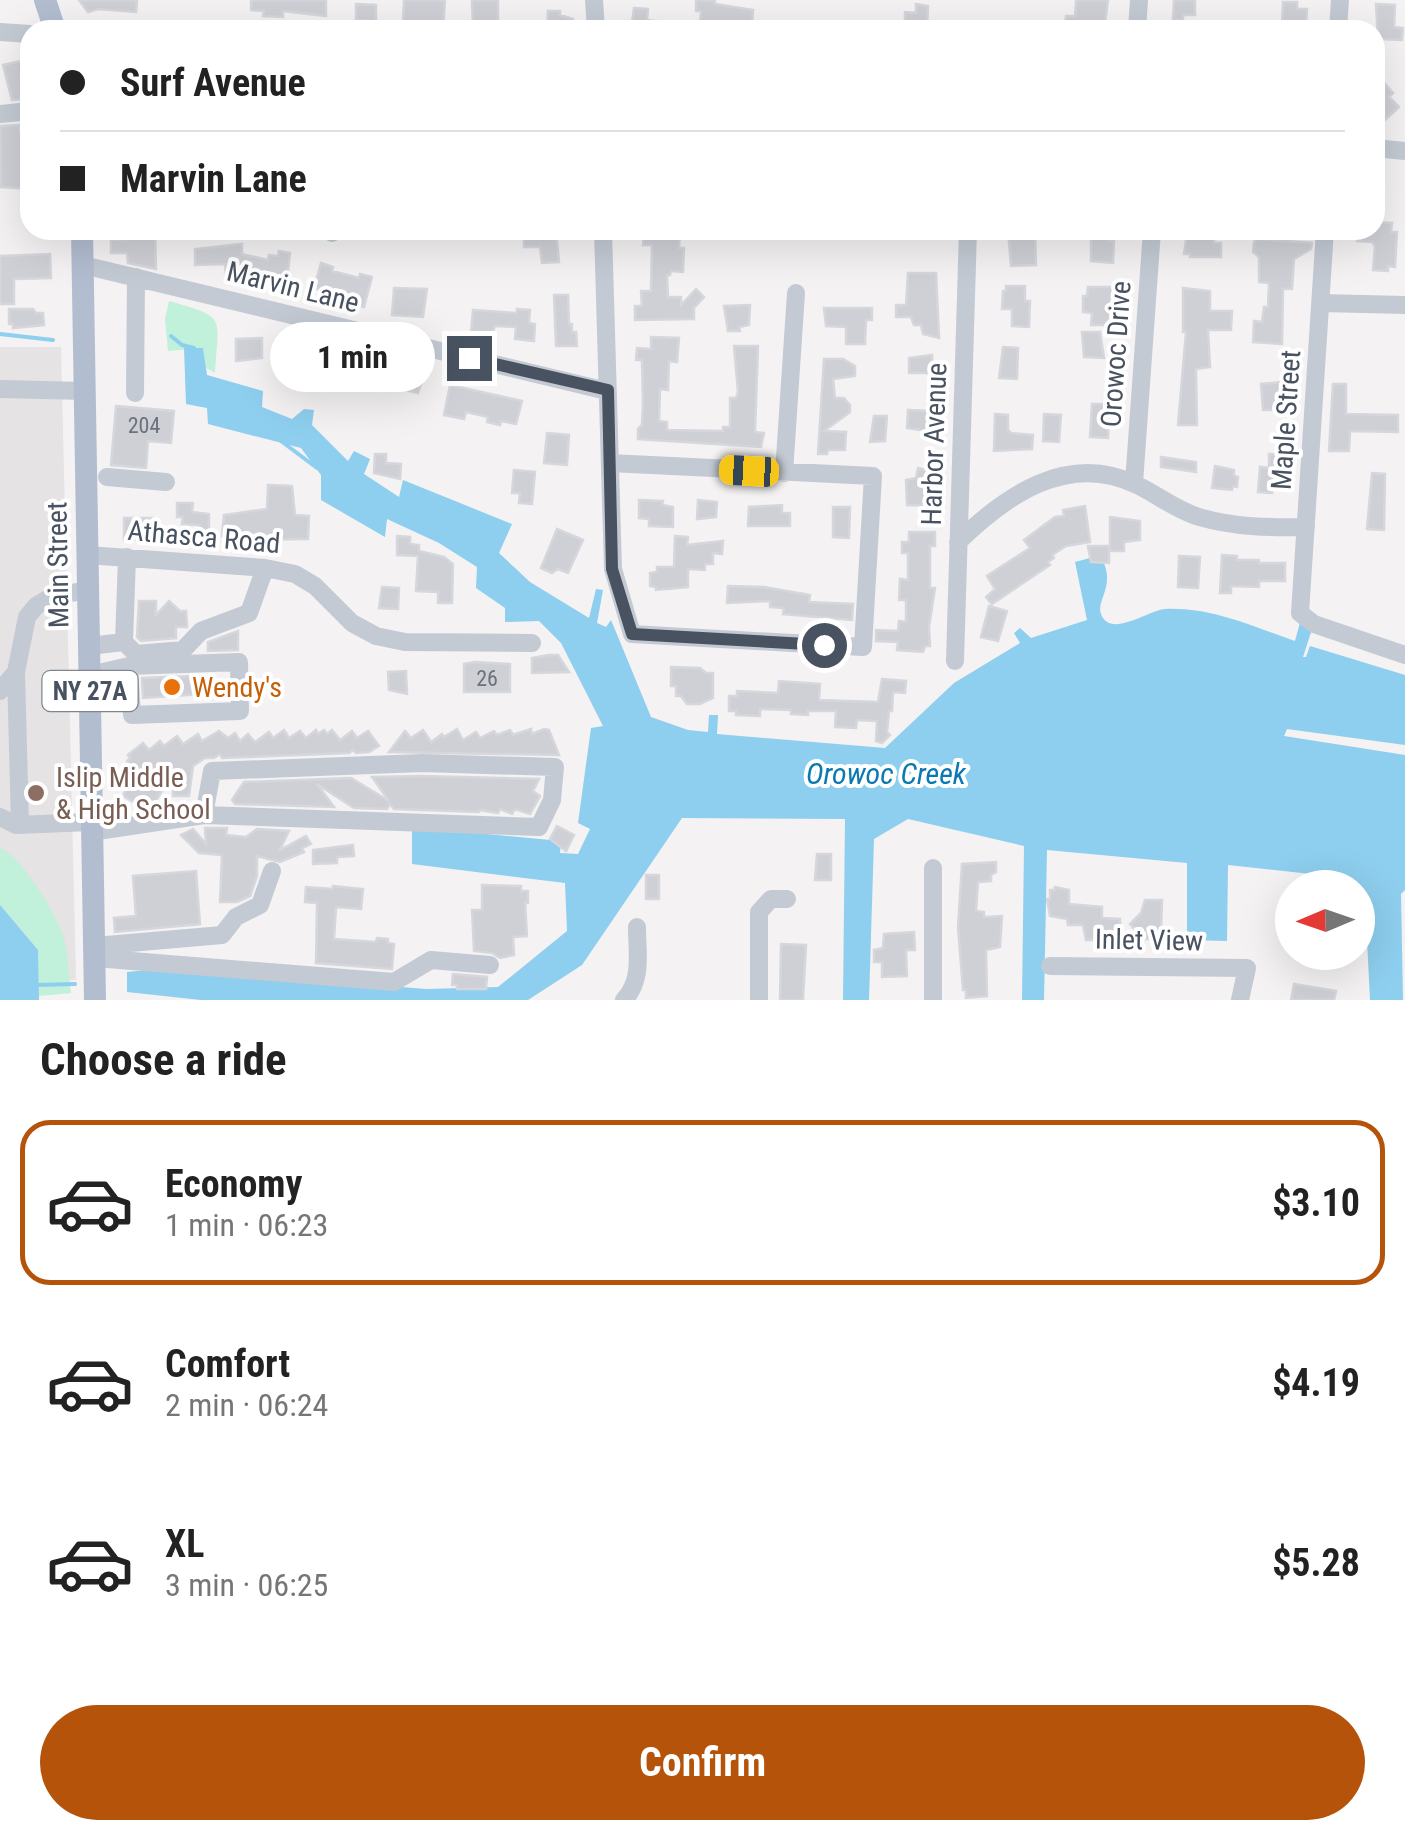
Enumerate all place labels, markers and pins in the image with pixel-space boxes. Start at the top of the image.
place label: Wendy's [192,671,282,704]
marker: Wendy's [161,676,183,698]
place label: Islip Middle & High School [56,761,211,826]
marker: Islip Middle & High School [25,782,47,804]

